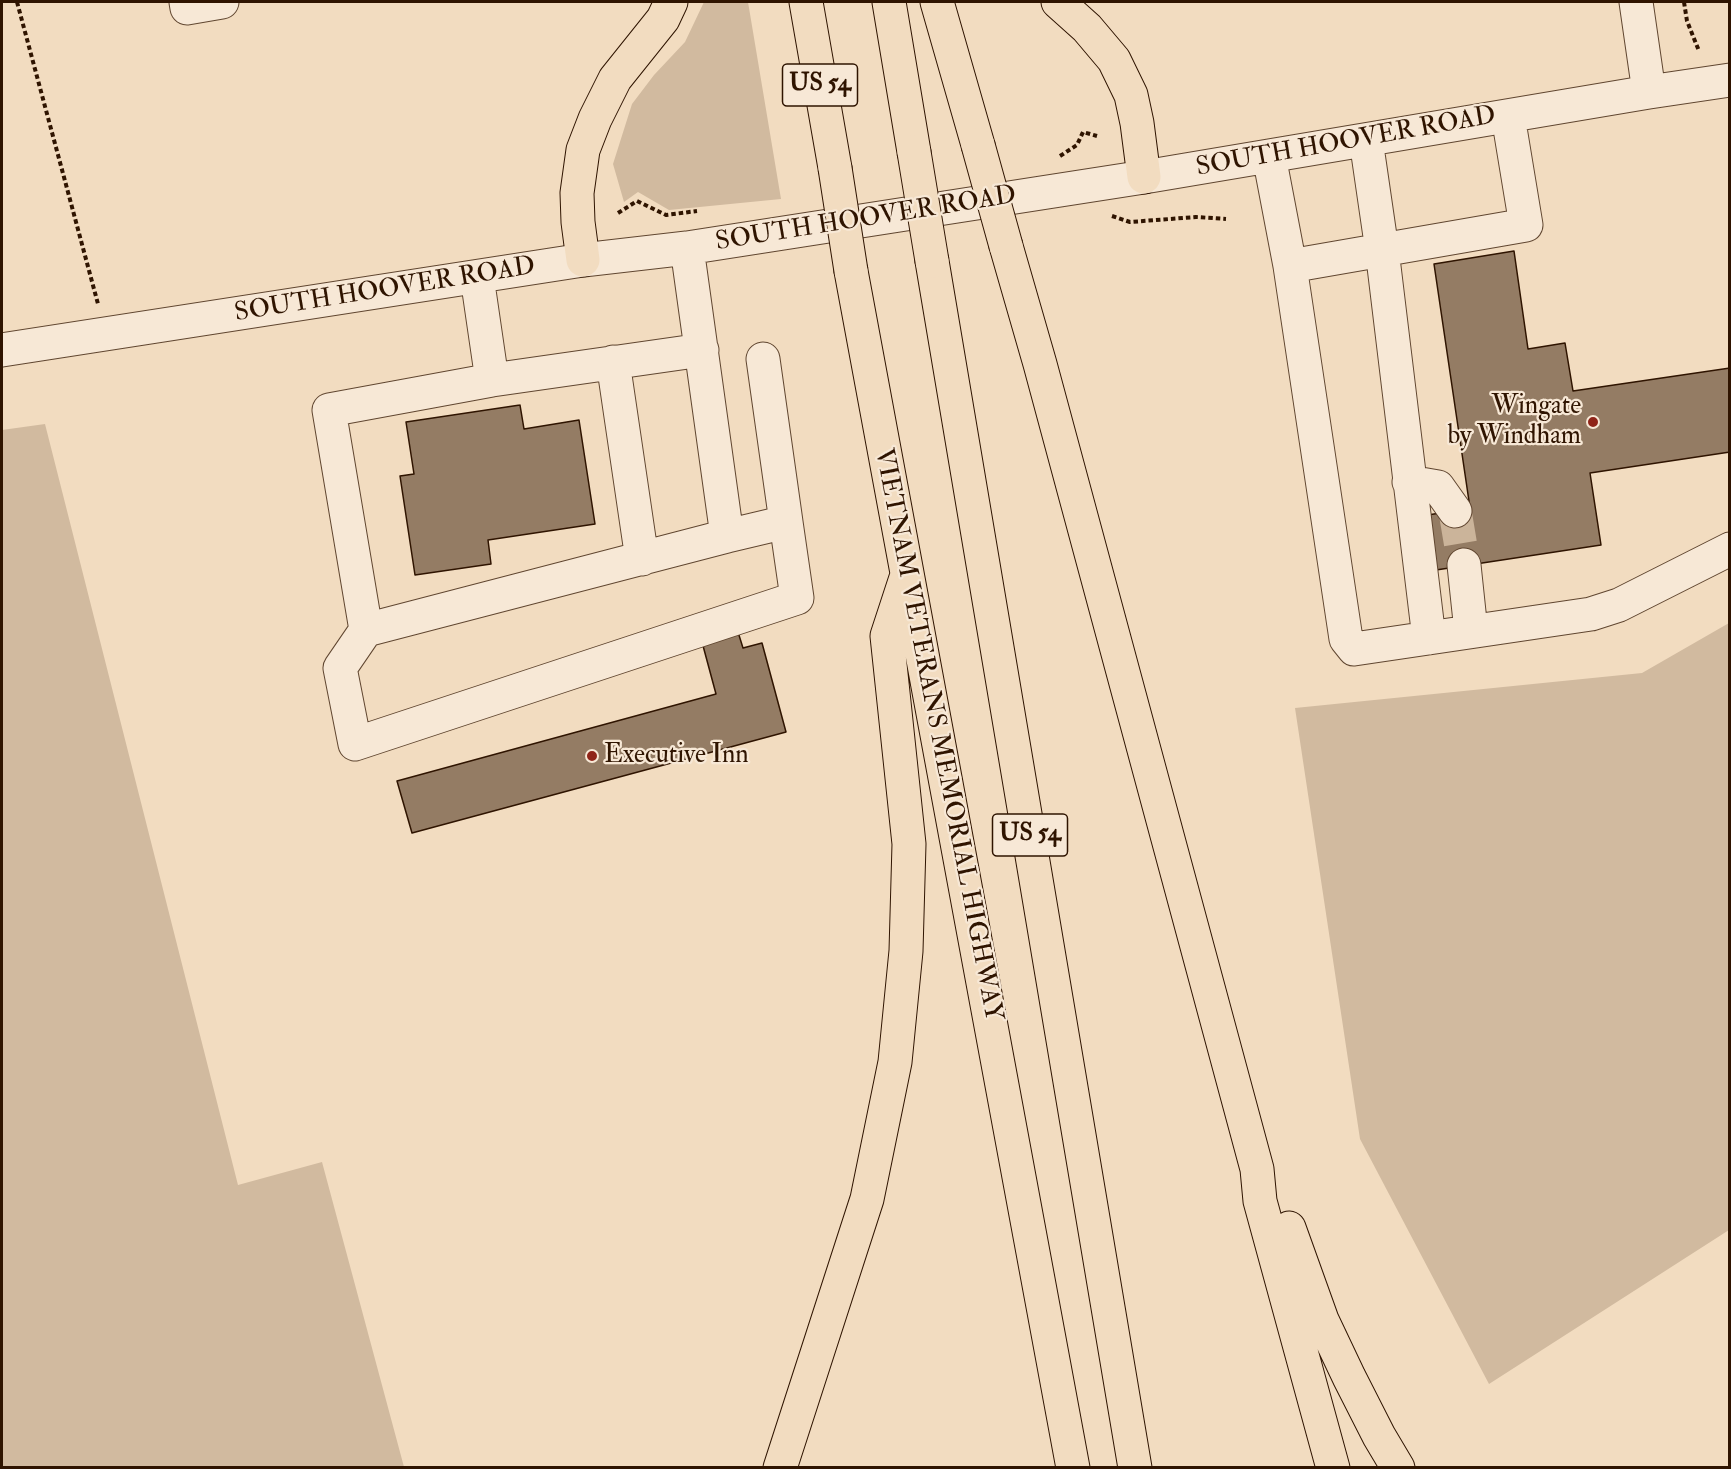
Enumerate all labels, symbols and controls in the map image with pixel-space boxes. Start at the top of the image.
road number: US 54 [782,64,858,106]
street label: SOUTH HOOVER ROAD [1194,101,1498,185]
street label: SOUTH HOOVER ROAD [714,181,1018,259]
street label: SOUTH HOOVER ROAD [233,252,537,330]
place label: Wingate by Windham [1447,391,1581,452]
marker: Wingate by Windham [1586,415,1600,429]
street label: VIETNAM VETERANS MEMORIAL HIGHWAY [866,446,1008,1024]
place label: Executive Inn [604,740,749,772]
marker: Executive Inn [585,749,599,763]
road number: US 54 [992,814,1068,856]

